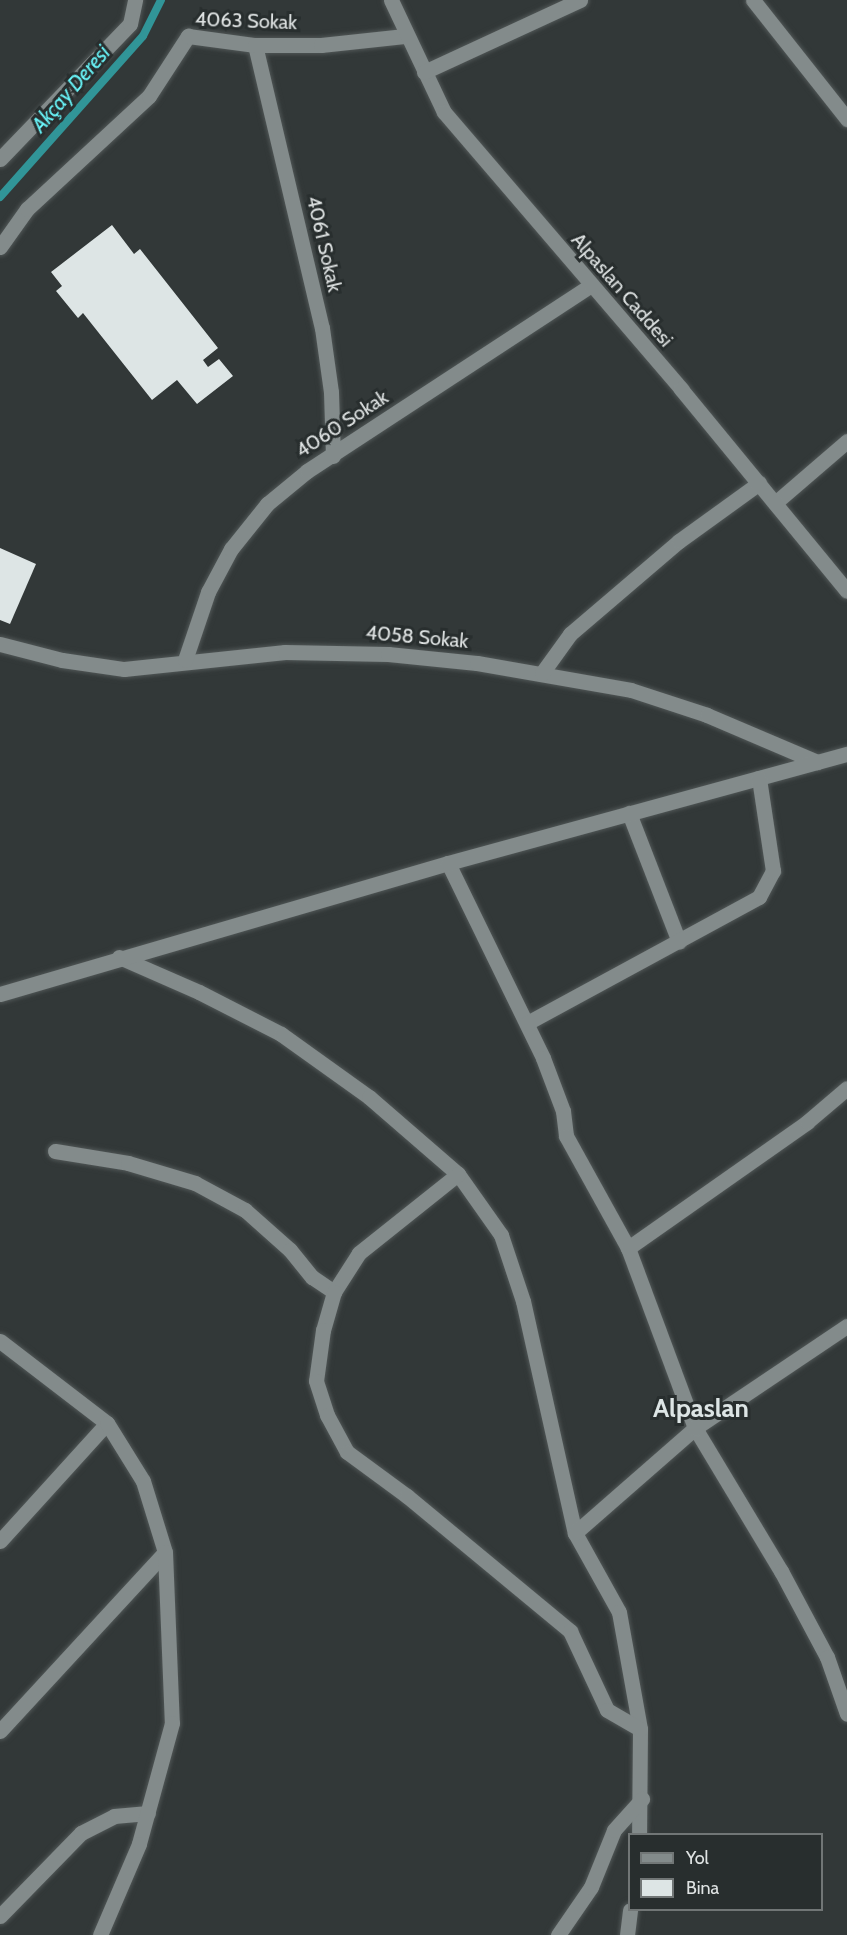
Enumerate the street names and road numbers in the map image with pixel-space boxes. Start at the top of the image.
street label: 4063 Sokak [194,7,298,35]
street label: 4061 Sokak [301,194,347,294]
street label: Alpaslan Caddesi [566,228,678,352]
street label: 4060 Sokak [291,385,393,463]
street label: 4058 Sokak [365,621,469,653]

